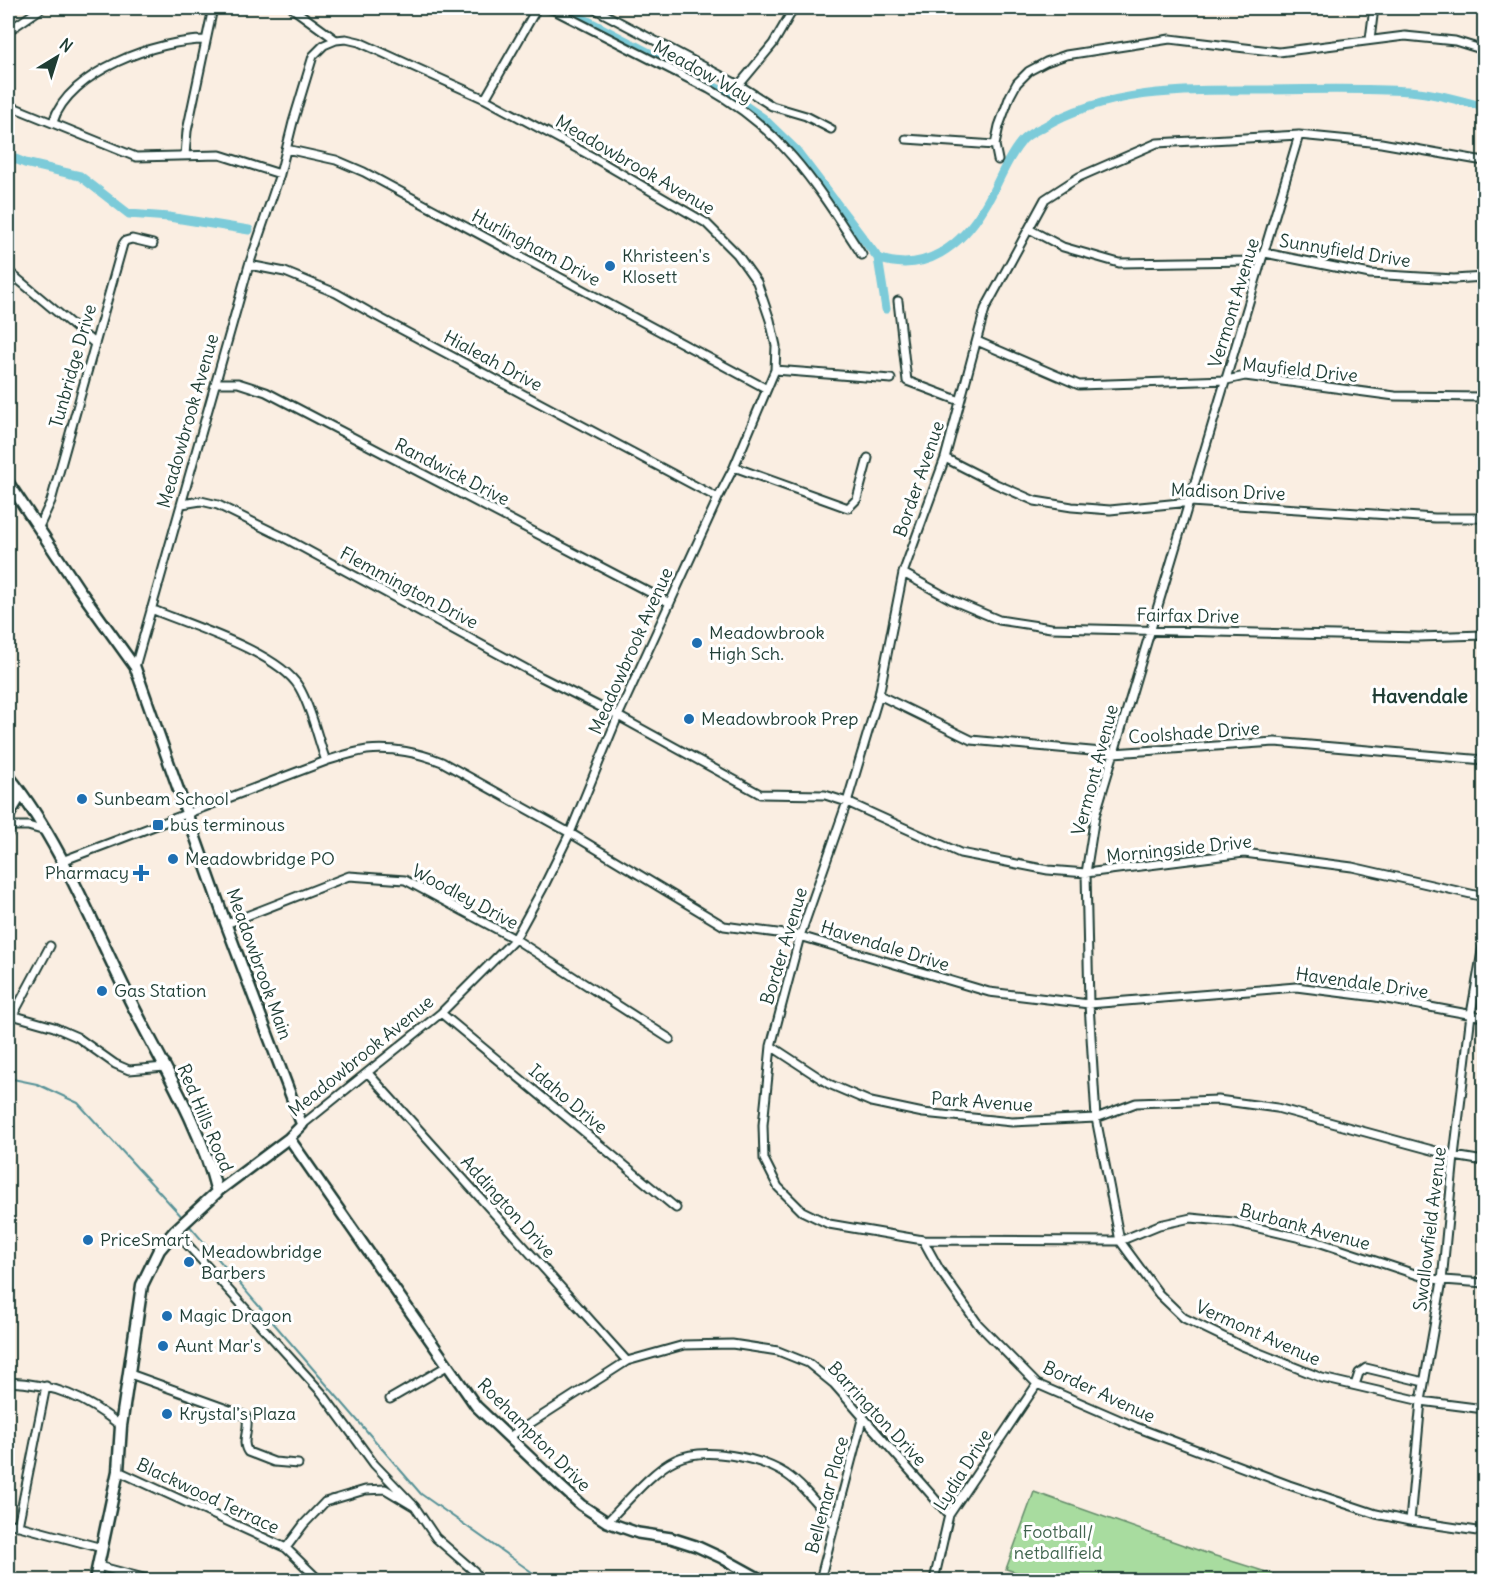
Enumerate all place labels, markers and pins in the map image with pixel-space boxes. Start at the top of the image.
place label: Khristeen's Klosett [622,244,710,288]
marker: Khristeen's Klosett [603,259,617,273]
place label: Meadowbrook High Sch. [709,621,825,665]
marker: Meadowbrook High Sch. [690,636,704,650]
place label: Meadowbrook Prep [701,707,859,730]
marker: Meadowbrook Prep [682,712,696,726]
place label: Sunbeam School [94,787,229,810]
marker: Sunbeam School [75,792,89,806]
place label: bus terminous [170,813,285,836]
marker: bus terminous [151,818,165,832]
place label: Meadowbridge PO [185,847,335,870]
marker: Meadowbridge PO [166,852,180,866]
place label: Pharmacy [45,861,129,884]
marker: Pharmacy [134,866,148,880]
place label: Gas Station [114,979,206,1002]
marker: Gas Station [95,984,109,998]
place label: PriceSmart [100,1228,190,1251]
marker: PriceSmart [81,1233,95,1247]
place label: Meadowbridge Barbers [201,1240,322,1284]
marker: Meadowbridge Barbers [182,1255,196,1269]
place label: Magic Dragon [179,1304,292,1327]
marker: Magic Dragon [160,1309,174,1323]
place label: Aunt Mar's [175,1334,261,1357]
marker: Aunt Mar's [156,1339,170,1353]
place label: Krystal's Plaza [179,1402,296,1425]
marker: Krystal's Plaza [160,1407,174,1421]

